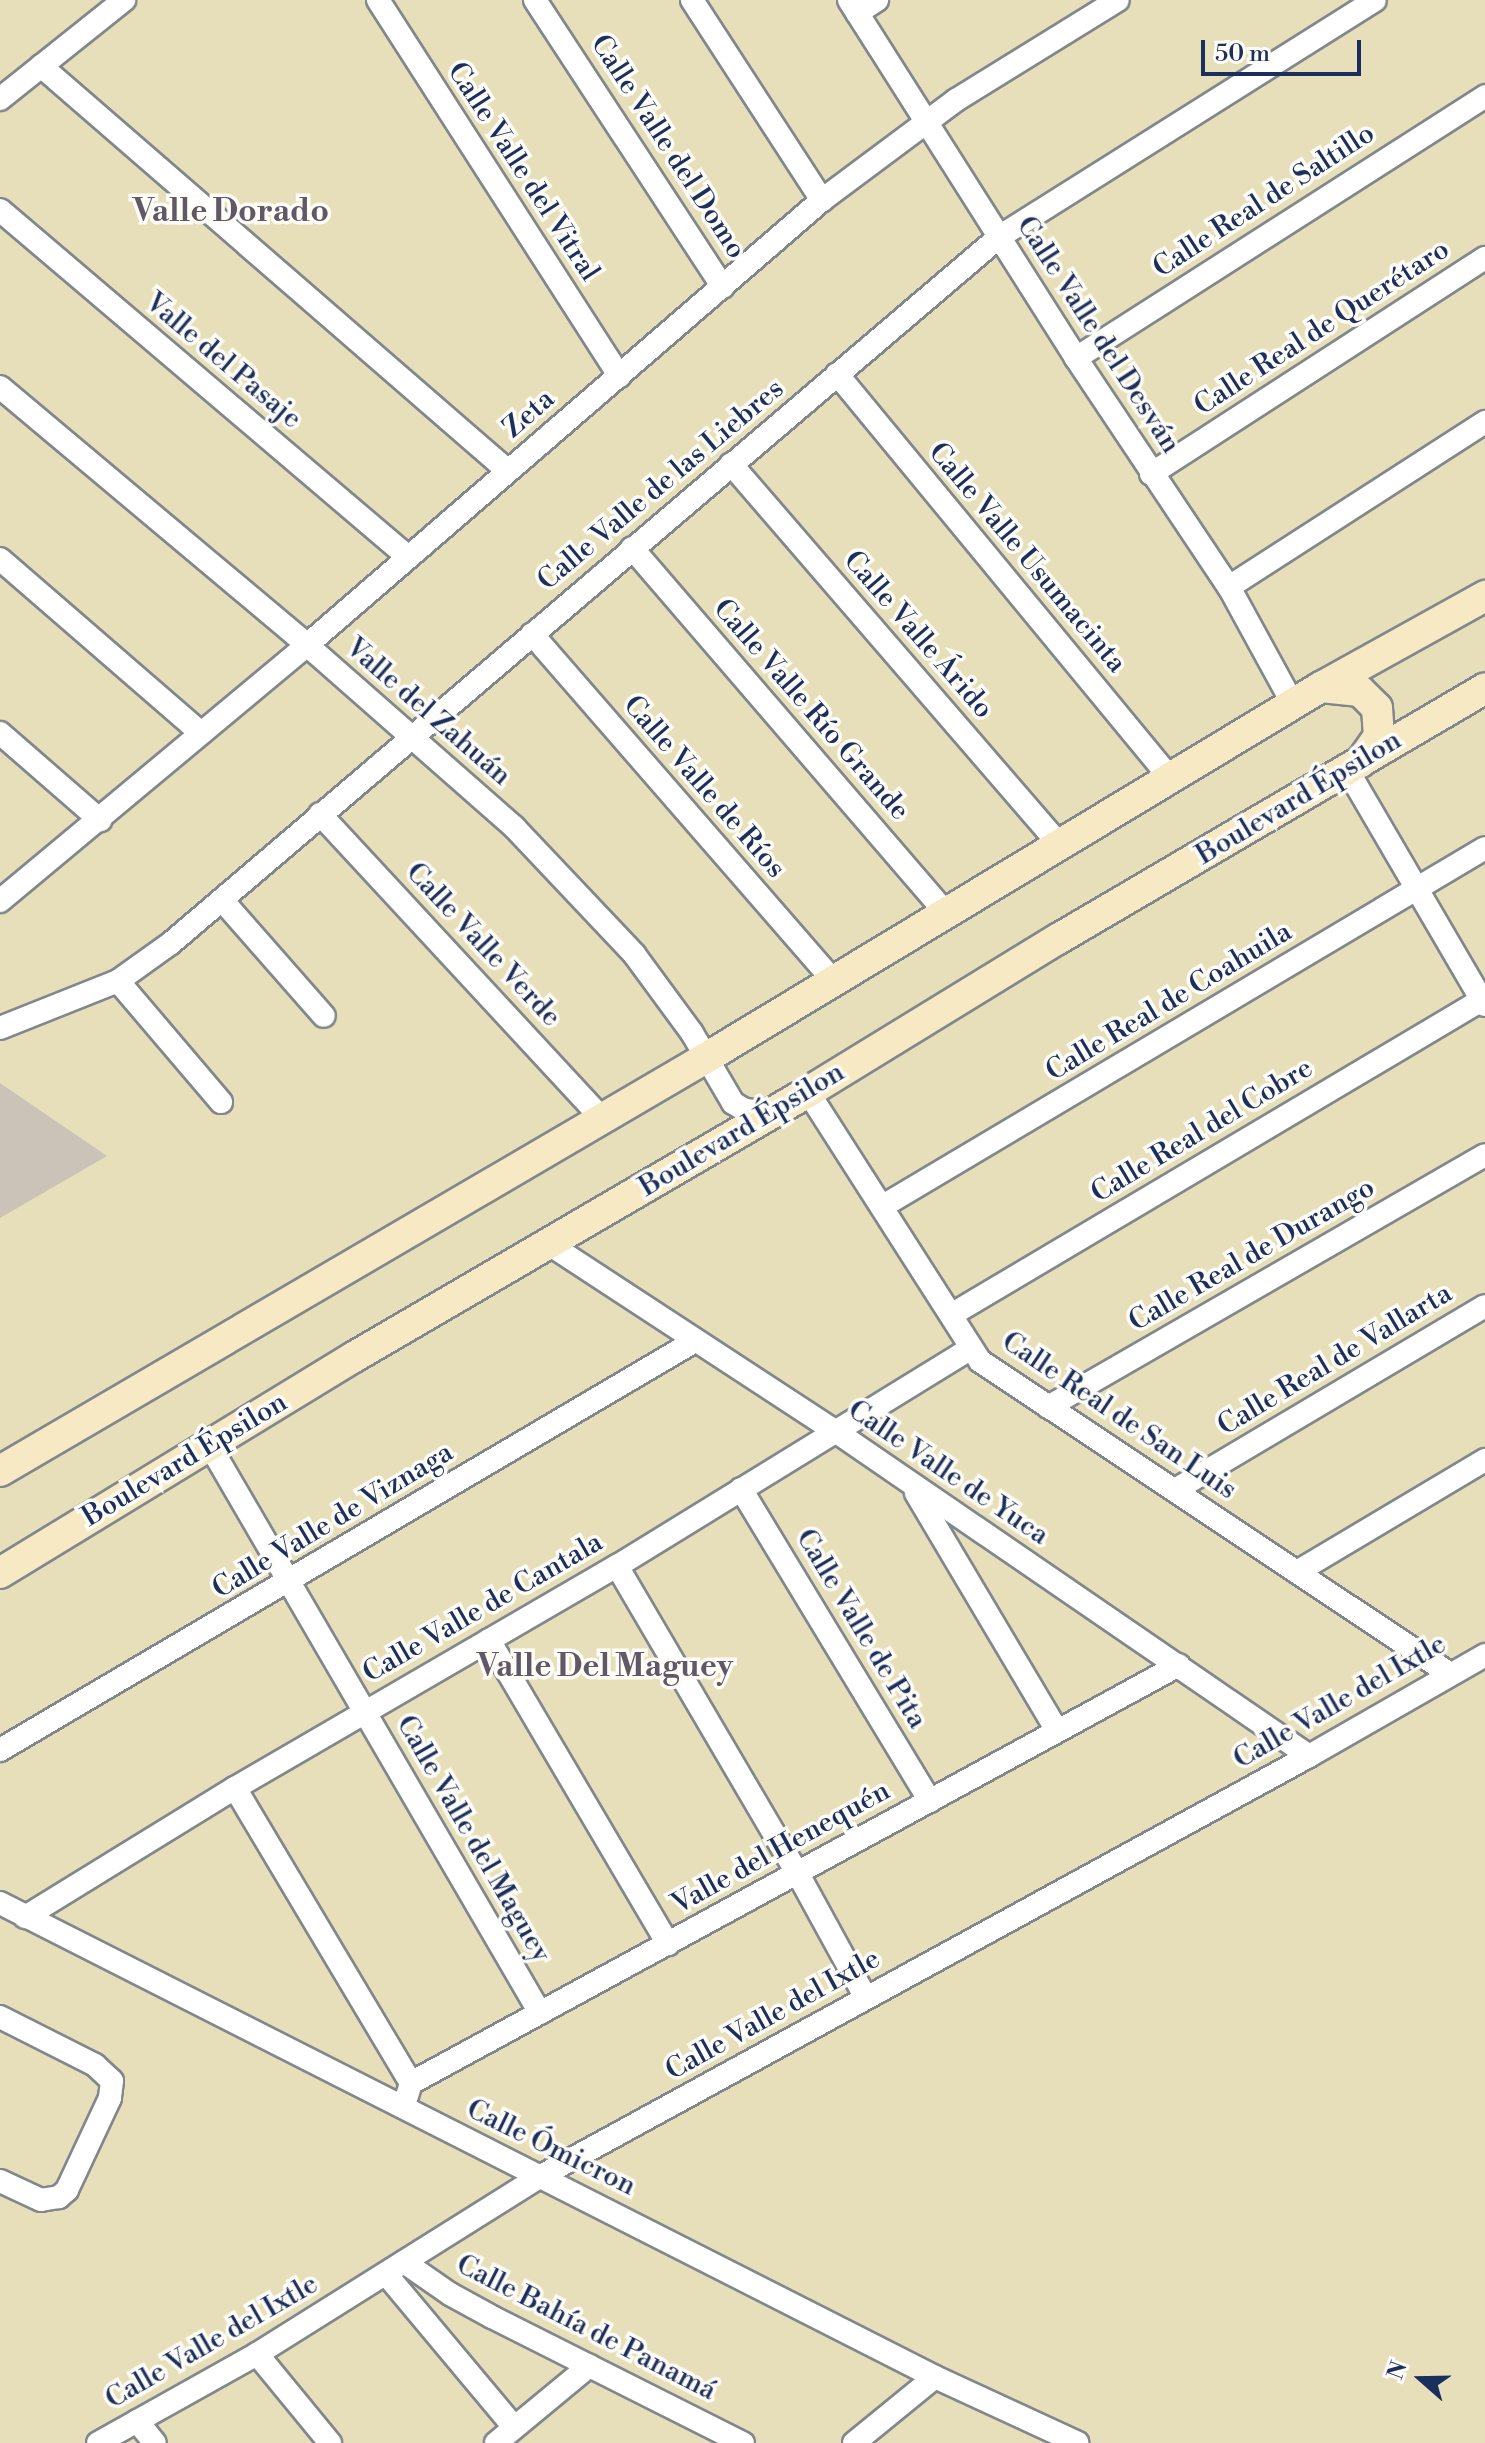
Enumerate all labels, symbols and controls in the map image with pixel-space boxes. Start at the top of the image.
scale bar [1205,24,1365,74]
street label: Calle Valle del Domo [583,29,753,265]
text: 50 m [1215,39,1270,69]
street label: Calle Valle del Vitral [440,56,606,288]
street label: Calle Real de Saltillo [1147,117,1381,285]
district label: Valle Dorado [133,192,329,230]
street label: Calle Valle del Desván [1009,210,1187,460]
street label: Calle Real de Querétaro [1188,233,1456,423]
street label: Valle del Pasaje [138,286,308,436]
street label: Calle Valle de las Liebres [531,372,791,598]
street label: Zeta [497,383,561,445]
street label: Calle Valle Usumacinta [921,436,1133,680]
street label: Calle Valle Árido [836,544,1000,726]
street label: Calle Valle Río Grande [706,593,916,827]
street label: Valle del Zahuán [338,631,518,793]
street label: Calle Valle de Ríos [616,689,792,885]
street label: Boulevard Épsilon [1190,724,1408,872]
street label: Calle Valle Verde [398,856,568,1034]
street label: Calle Real de Coahuila [1040,915,1298,1089]
street label: Calle Real del Cobre [1085,1052,1319,1210]
street label: Boulevard Épsilon [633,1056,851,1204]
street label: Calle Real de Durango [1123,1171,1381,1339]
street label: Calle Real de Vallarta [1212,1277,1458,1443]
street label: Calle Real de San Luis [995,1325,1243,1507]
street label: Boulevard Épsilon [76,1386,294,1534]
street label: Calle Valle de Yuca [841,1393,1055,1553]
street label: Calle Valle de Viznaga [207,1436,459,1606]
street label: Calle Valle de Pita [788,1523,934,1735]
street label: Calle Valle de Cantala [357,1526,609,1690]
street label: Calle Valle del Ixtle [1228,1628,1452,1776]
district label: Valle Del Maguey [477,1647,733,1685]
street label: Calle Valle del Maguey [389,1710,557,1968]
street label: Valle del Henequén [666,1774,896,1922]
street label: Calle Valle del Ixtle [660,1942,886,2088]
street label: Calle Ómicron [461,2093,641,2203]
street label: Calle Bahía de Panamá [451,2248,721,2408]
street label: Calle Valle del Ixtle [100,2268,324,2416]
north arrow [1381,2339,1461,2419]
text: N [1382,2358,1414,2383]

